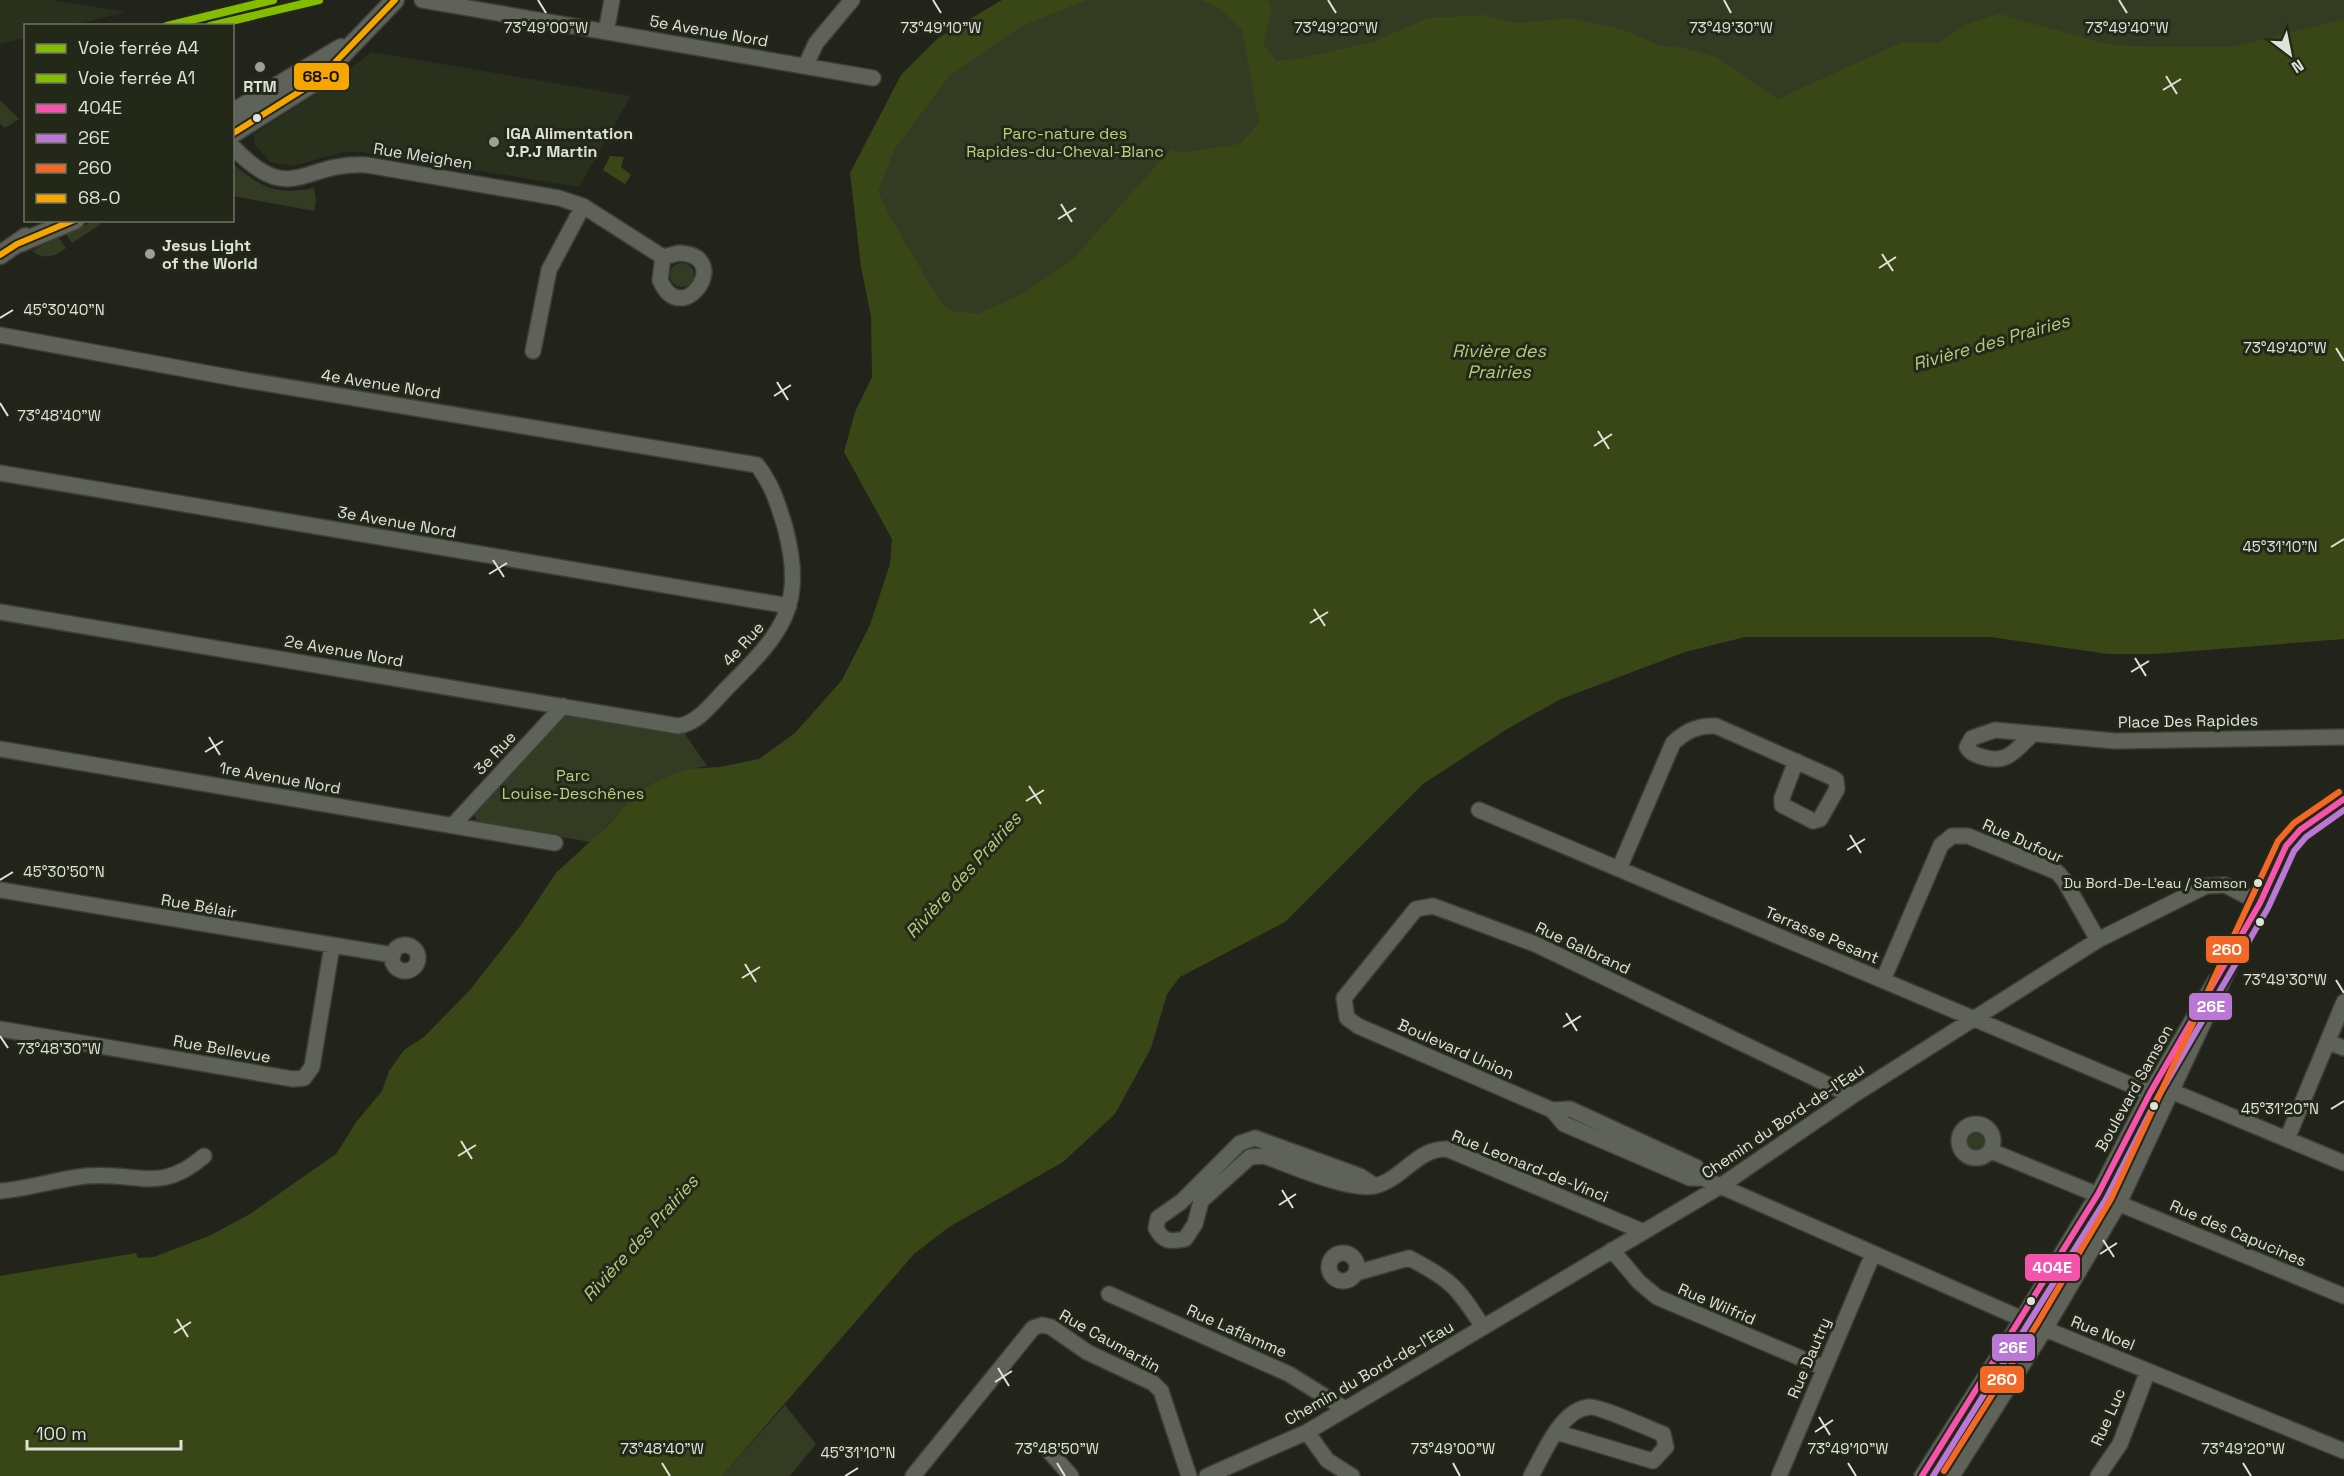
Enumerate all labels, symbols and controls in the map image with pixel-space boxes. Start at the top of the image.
street label: 5e Avenue Nord [648,10,770,52]
text: 73°49'00"W [504,18,588,37]
text: 73°49'10"W [901,18,981,37]
text: 73°49'20"W [1294,18,1378,37]
text: 73°49'30"W [1689,18,1773,37]
text: 73°49'40"W [2085,18,2169,37]
legend [24,24,234,222]
north arrow [2260,24,2320,84]
text: Voie ferrée A4 [78,36,199,59]
text: N [2288,55,2308,78]
marker: RTM [253,60,267,74]
line badge: 68-O [293,62,350,91]
text: Voie ferrée A1 [78,66,195,89]
text: 68-O [302,66,340,87]
place label: RTM [243,76,277,97]
text: 404E [78,96,122,119]
unlabelled marker [251,112,263,124]
place label: IGA Alimentation J.P.J Martin [506,123,633,162]
park label: Parc-nature des Rapides-du-Cheval-Blanc [966,123,1164,162]
text: 26E [78,126,110,149]
marker: IGA Alimentation J.P.J Martin [487,135,501,149]
street label: Rue Meighen [372,138,474,174]
text: 26O [78,156,112,179]
text: 68-O [78,186,120,209]
place label: Jesus Light of the World [162,235,258,274]
marker: Jesus Light of the World [143,247,157,261]
text: 45°30'40"N [23,300,105,319]
water label: Rivière des Prairies [1910,308,2073,375]
text: 73°49'40"W [2243,338,2327,357]
water label: Rivière des Prairies [1452,339,1547,383]
street label: 4e Avenue Nord [320,364,442,404]
text: 73°48'40"W [17,406,101,425]
street label: 3e Avenue Nord [336,501,458,543]
text: 45°31'10"N [2242,537,2318,556]
street label: 4e Rue [717,617,769,671]
street label: 2e Avenue Nord [283,630,405,672]
street label: Place Des Rapides [2118,709,2258,733]
street label: 3e Rue [469,727,521,779]
street label: 1re Avenue Nord [218,757,342,799]
park label: Parc Louise-Deschênes [502,765,644,804]
water label: Rivière des Prairies [900,807,1026,943]
street label: Rue Dufour [1979,814,2067,868]
text: 45°30'50"N [23,862,105,881]
place label: Du Bord-De-L'eau / Samson [2064,874,2247,892]
marker: Du Bord-De-L'eau / Samson [2252,877,2264,889]
street label: Rue Bélair [159,889,239,923]
street label: Terrasse Pesant [1762,902,1882,968]
unlabelled marker [2254,916,2266,928]
street label: Rue Galbrand [1532,917,1634,979]
line badge: 26O [2205,935,2250,964]
text: 26O [2212,939,2242,960]
text: 73°49'30"W [2243,970,2327,989]
line badge: 26E [2188,992,2233,1021]
text: 26E [2197,996,2225,1017]
street label: Boulevard Union [1395,1014,1517,1084]
street label: Boulevard Samson [2090,1021,2178,1155]
street label: Rue Bellevue [172,1030,272,1068]
text: 73°48'30"W [17,1039,101,1058]
street label: Chemin du Bord-de-l'Eau [1698,1059,1868,1183]
text: 45°31'20"N [2241,1099,2319,1118]
unlabelled marker [2148,1100,2160,1112]
street label: Rue Leonard-de-Vinci [1449,1125,1611,1207]
water label: Rivière des Prairies [577,1170,703,1306]
street label: Rue des Capucines [2166,1195,2310,1271]
line badge: 404E [2024,1253,2081,1282]
text: 404E [2032,1257,2072,1278]
street label: Rue Wilfrid [1675,1278,1759,1330]
unlabelled marker [2025,1295,2037,1307]
street label: Rue Laflamme [1184,1300,1290,1362]
street label: Rue Caumartin [1056,1305,1164,1377]
street label: Rue Noel [2068,1311,2138,1355]
street label: Rue Dautry [1783,1314,1835,1402]
street label: Chemin du Bord-de-l'Eau [1281,1316,1457,1430]
line badge: 26E [1991,1333,2036,1362]
text: 26E [1999,1337,2027,1358]
line badge: 26O [1979,1365,2025,1394]
text: 26O [1987,1369,2017,1390]
street label: Rue Luc [2086,1385,2130,1449]
scale bar [27,1413,182,1451]
text: 100 m [36,1422,87,1445]
text: 73°48'40"W [620,1439,704,1458]
text: 73°48'50"W [1015,1439,1099,1458]
text: 73°49'00"W [1411,1439,1495,1458]
text: 73°49'10"W [1808,1439,1888,1458]
text: 73°49'20"W [2201,1439,2285,1458]
text: 45°31'10"N [820,1443,896,1462]

